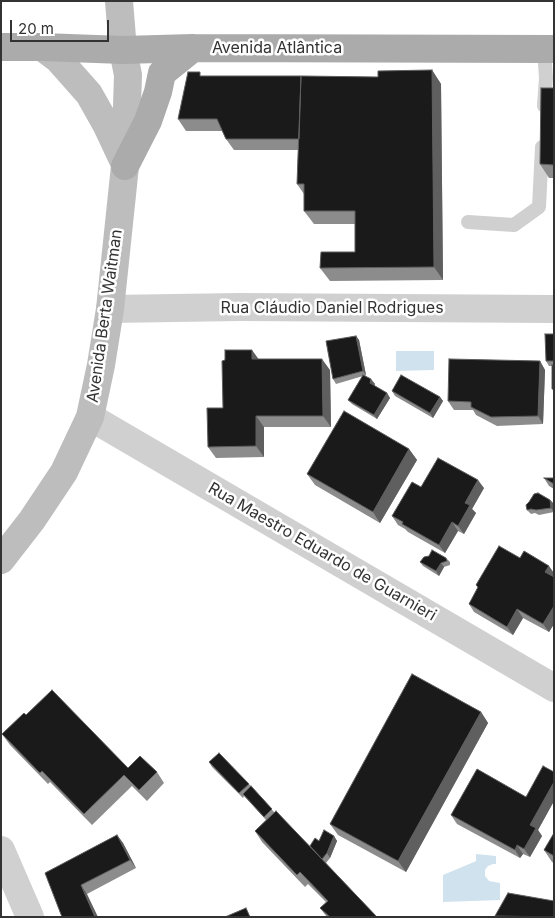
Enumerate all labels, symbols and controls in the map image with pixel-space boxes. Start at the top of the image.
scale bar [12,10,111,42]
text: 20 m [18,19,54,38]
street label: Avenida Atlântica [212,38,342,58]
street label: Avenida Berta Waitman [83,228,127,404]
street label: Rua Cláudio Daniel Rodrigues [220,298,444,318]
street label: Rua Maestro Eduardo de Guarnieri [205,479,439,625]

